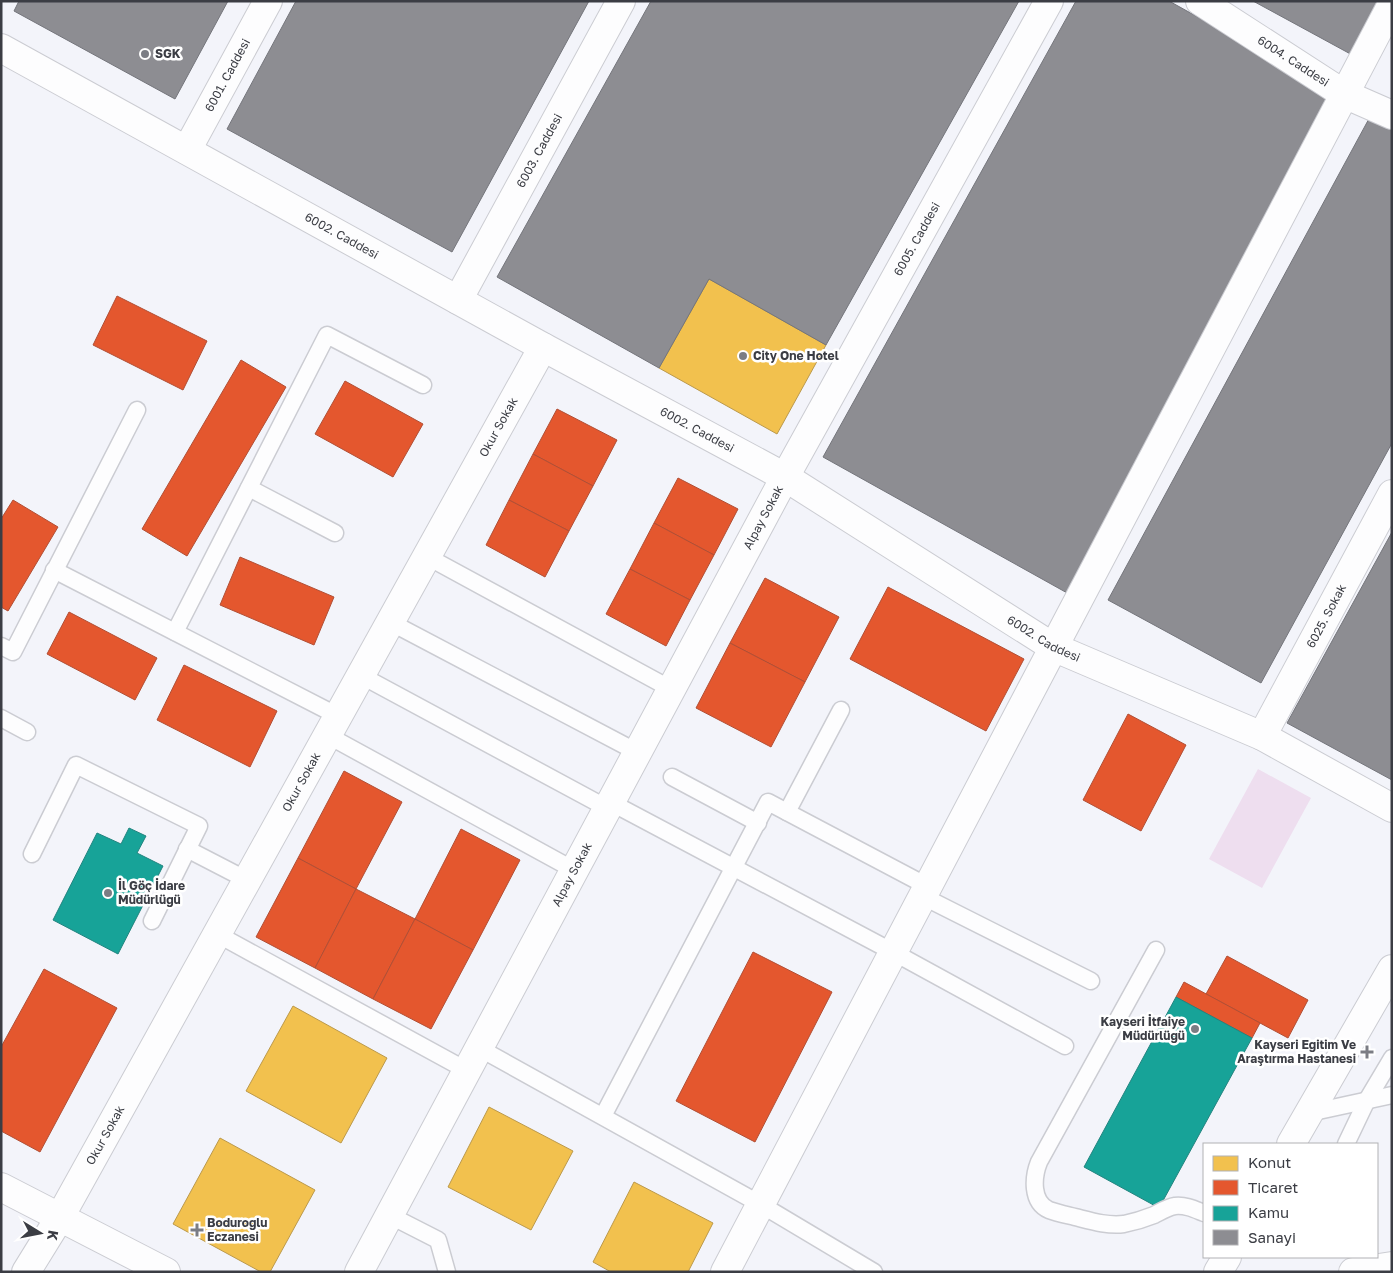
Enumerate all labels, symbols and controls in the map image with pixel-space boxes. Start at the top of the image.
street label: 6004. Caddesi [1255,32,1332,89]
street label: 6001. Caddesi [201,36,253,114]
place label: SGK [155,46,181,61]
marker: SGK [139,48,151,60]
street label: 6003. Caddesi [513,111,565,190]
street label: 6005. Caddesi [890,199,943,278]
street label: 6002. Caddesi [302,209,381,262]
place label: City One Hotel [753,348,839,363]
marker: City One Hotel [737,350,749,362]
street label: Okur Sokak [476,394,521,459]
street label: 6002. Caddesi [658,403,737,455]
street label: Alpay Sokak [740,482,786,552]
street label: 6025. Sokak [1303,581,1349,651]
street label: 6002. Caddesi [1004,612,1083,665]
street label: Okur Sokak [278,749,324,814]
street label: Alpay Sokak [548,839,595,909]
place label: İl Göç İdare Müdürlüğü [118,878,185,907]
marker: İl Göç İdare Müdürlüğü [102,887,114,899]
place label: Kayseri İtfaiye Müdürlüğü [1100,1014,1185,1043]
marker: Kayseri İtfaiye Müdürlüğü [1189,1023,1201,1035]
place label: Kayseri Eğitim Ve Araştırma Hastanesi [1237,1037,1356,1066]
marker: Kayseri Eğitim Ve Araştırma Hastanesi [1360,1045,1374,1059]
street label: Okur Sokak [82,1103,127,1168]
legend [1203,1143,1378,1258]
text: Konut [1248,1153,1291,1171]
text: Ticaret [1248,1178,1298,1196]
text: Kamu [1248,1203,1289,1221]
north arrow [15,1208,65,1258]
place label: Boduroğlu Eczanesi [207,1215,267,1244]
marker: Boduroğlu Eczanesi [191,1224,203,1236]
text: Sanayi [1248,1228,1296,1246]
text: K [44,1229,63,1242]

